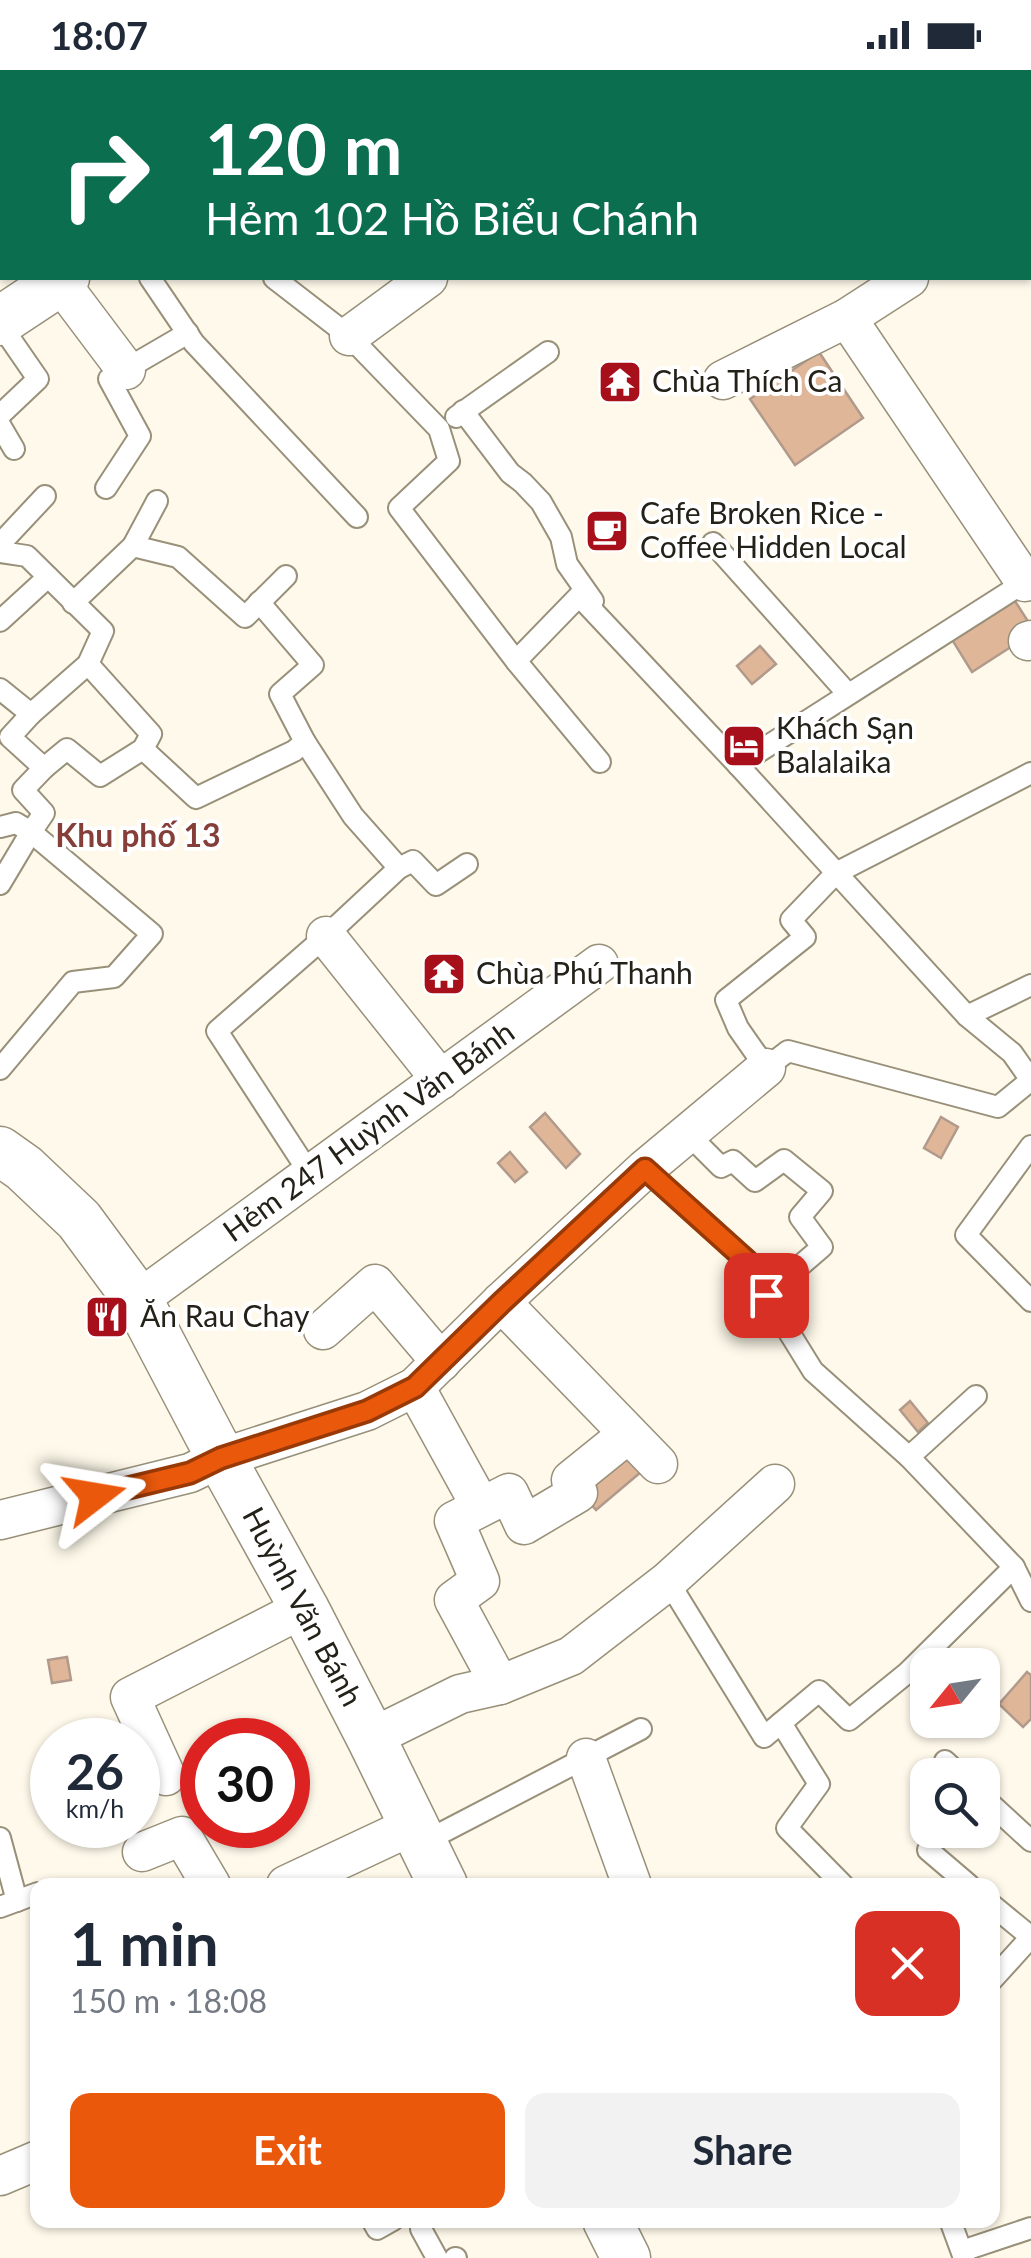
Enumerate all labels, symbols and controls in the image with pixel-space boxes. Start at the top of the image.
text: 18:07 [50,12,148,58]
text: 120 m [205,106,402,190]
icon: right [40,110,170,240]
text: Hẻm 102 Hồ Biểu Chánh [205,191,699,245]
temple icon: Chùa Thích Ca [597,359,643,405]
place label: Chùa Thích Ca [652,362,842,398]
place label: Cafe Broken Rice - Coffee Hidden Local [640,494,907,564]
cafe icon: Cafe Broken Rice - Coffee Hidden Local [584,508,630,554]
place label: Khách Sạn Balalaika [776,709,914,779]
hotel icon: Khách Sạn Balalaika [721,723,767,769]
district label: Khu phố 13 [55,815,221,854]
temple icon: Chùa Phú Thanh [421,951,467,997]
place label: Chùa Phú Thanh [476,954,693,990]
street label: Hẻm 247 Huỳnh Văn Bánh [215,1013,520,1248]
pin [724,1253,809,1338]
icon: arrive [739,1268,794,1323]
restaurant icon: Ăn Rau Chay [84,1294,130,1340]
place label: Ăn Rau Chay [140,1297,310,1333]
position arrow [43,1444,147,1548]
street label: Huỳnh Văn Bánh [236,1500,371,1712]
north arrow [910,1648,1000,1738]
map controls [910,1648,1000,1848]
speed limit sign: 30 [180,1718,310,1848]
text: 26 [66,1741,124,1801]
button: search [910,1758,1000,1848]
text: km/h [66,1793,124,1823]
text: 1 min [70,1907,219,1979]
button: close [855,1911,960,2016]
text: 150 m · 18:08 [70,1981,267,2020]
button: Exit [70,2093,505,2208]
button: Share [525,2093,960,2208]

